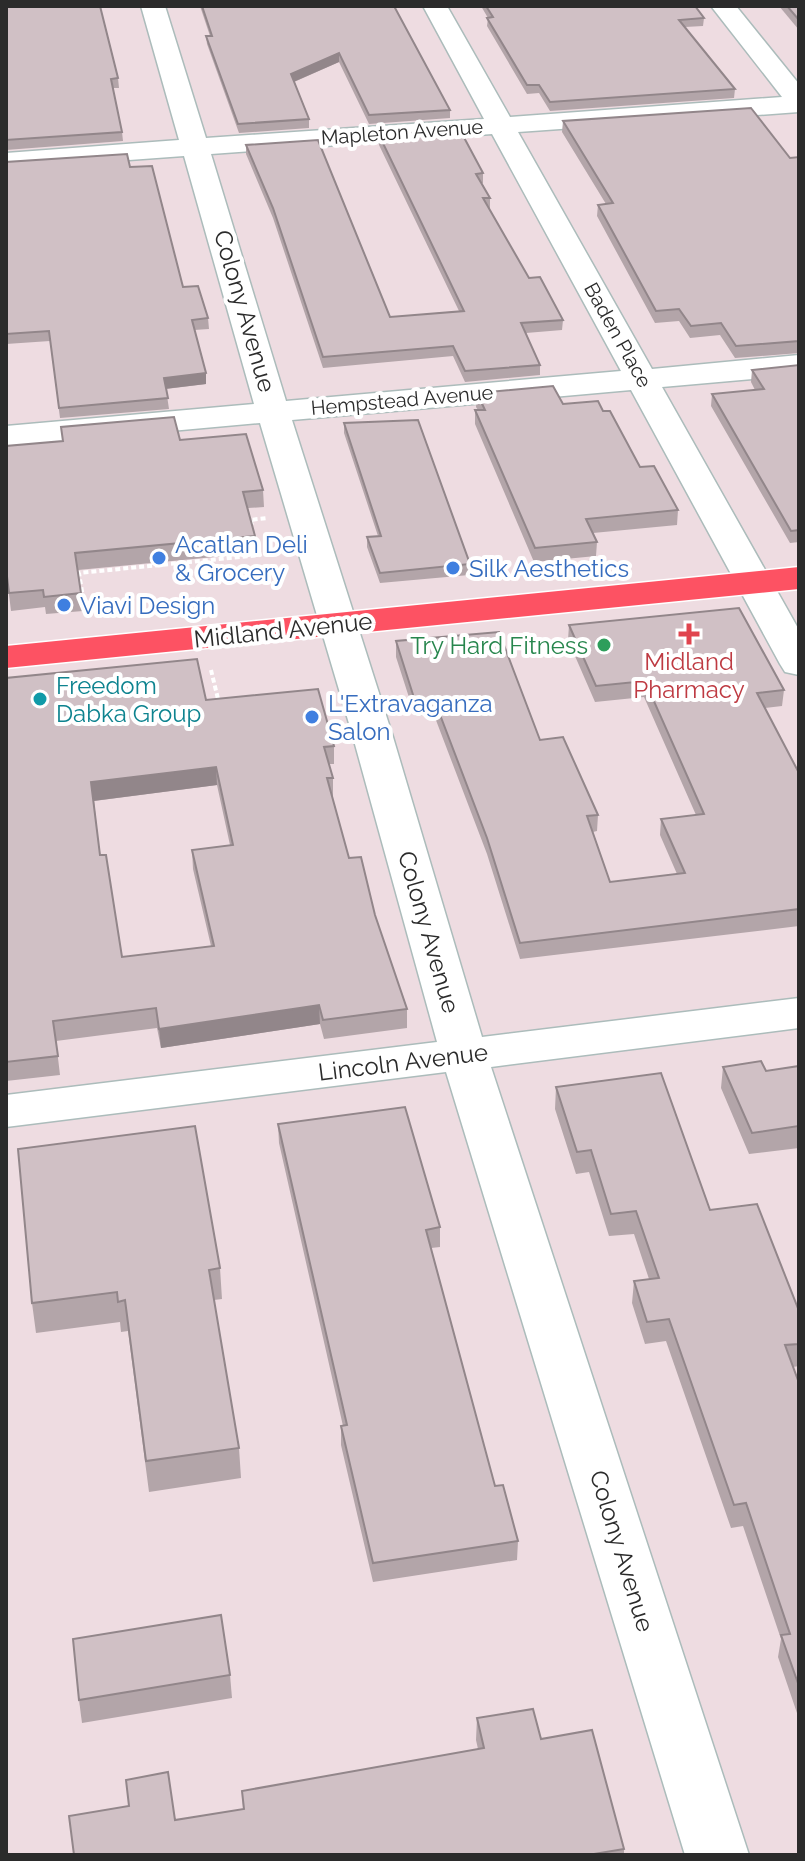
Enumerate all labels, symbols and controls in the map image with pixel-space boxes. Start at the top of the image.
street label: Mapleton Avenue [320,114,484,150]
street label: Colony Avenue [208,227,282,395]
street label: Baden Place [579,278,657,392]
street label: Hempstead Avenue [310,380,494,420]
place label: Acatlan Deli & Grocery [175,530,308,587]
marker: Acatlan Deli & Grocery [150,549,168,567]
place label: Silk Aesthetics [469,554,629,583]
marker: Silk Aesthetics [444,559,462,577]
place label: Viavi Design [80,591,215,620]
marker: Viavi Design [55,596,73,614]
street label: Midland Avenue [192,606,374,654]
marker: Midland Pharmacy [680,625,698,643]
place label: Try Hard Fitness [410,631,588,660]
marker: Try Hard Fitness [595,636,613,654]
place label: Midland Pharmacy [633,647,745,704]
place label: Freedom Dabka Group [56,671,201,728]
place label: L'Extravaganza Salon [328,689,493,746]
marker: Freedom Dabka Group [31,690,49,708]
marker: L'Extravaganza Salon [303,708,321,726]
street label: Colony Avenue [392,848,466,1016]
street label: Lincoln Avenue [317,1037,489,1087]
street label: Colony Avenue [584,1467,660,1635]

